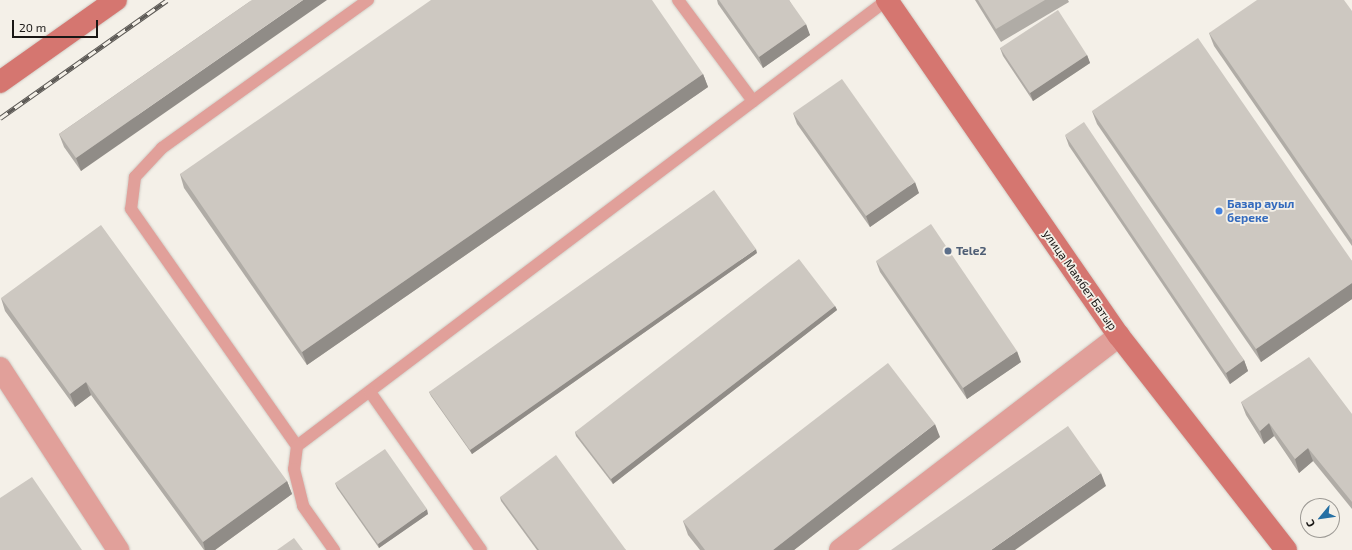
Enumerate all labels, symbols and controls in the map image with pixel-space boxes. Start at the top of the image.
scale bar [14,12,100,38]
text: 20 m [19,20,46,34]
place label: Базар ауыл береке [1227,197,1294,225]
marker: Базар ауыл береке [1214,206,1224,216]
street label: улица Мамбет Батыр [1040,227,1120,333]
place label: Tele2 [956,244,986,258]
marker: Tele2 [943,246,953,256]
north arrow [1300,498,1340,538]
text: С [1303,518,1317,530]

